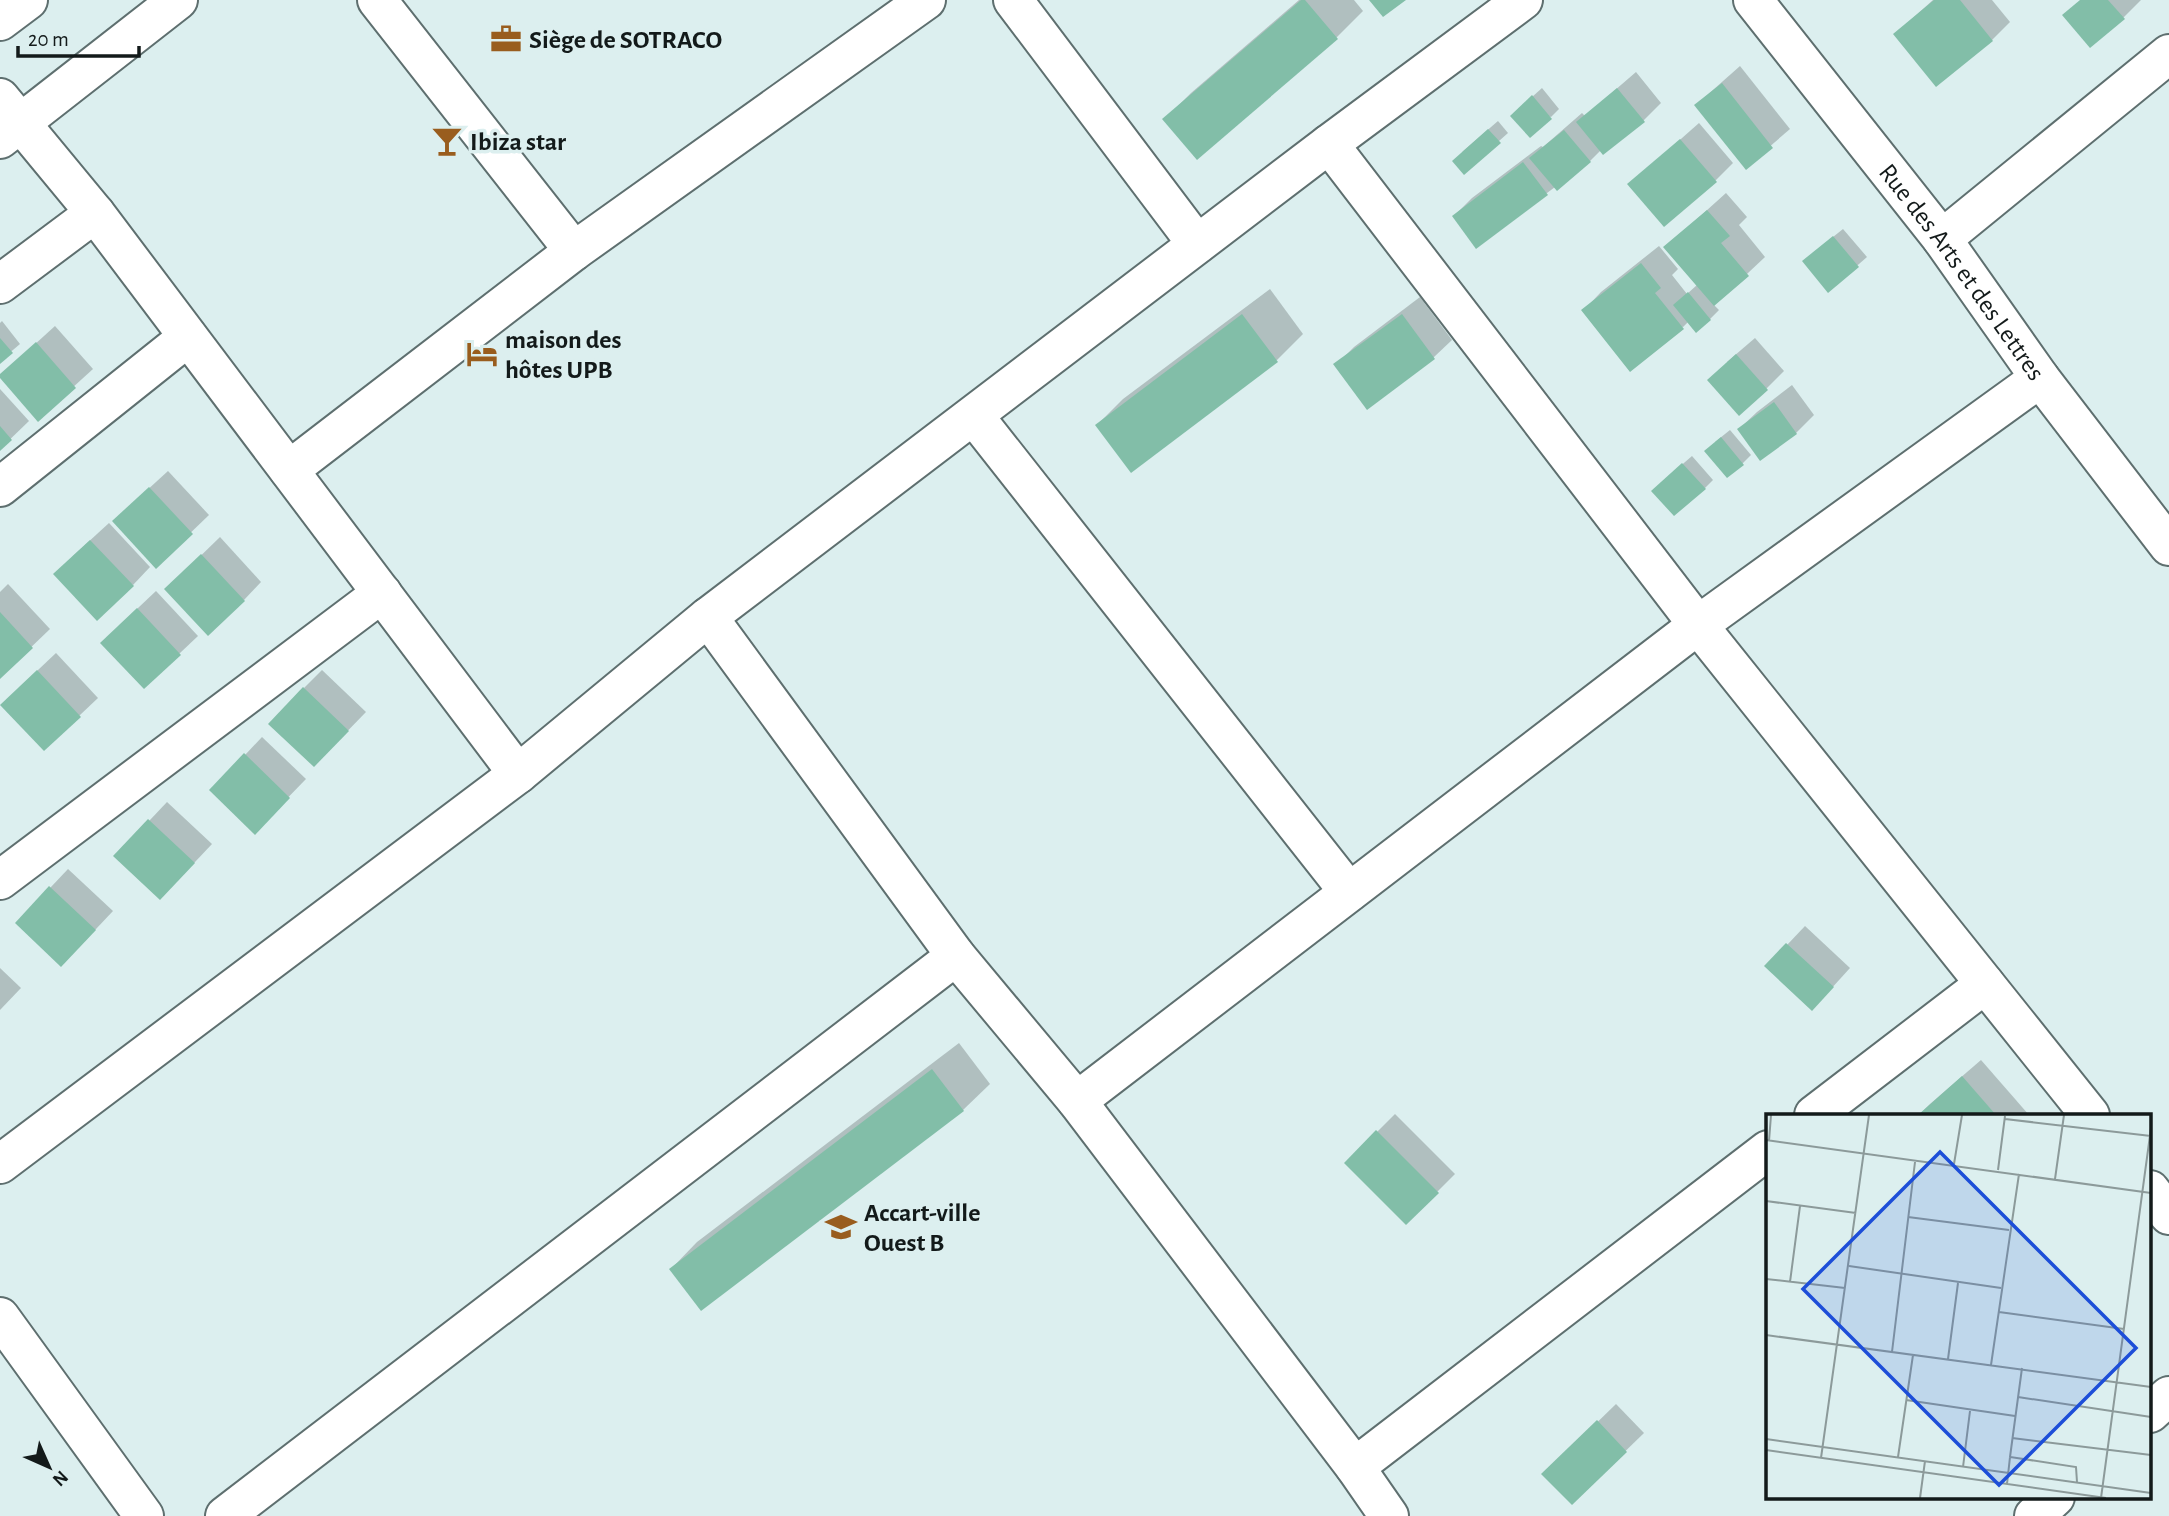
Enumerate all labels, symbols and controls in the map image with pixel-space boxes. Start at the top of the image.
scale bar [18,14,138,58]
office icon: Siège de SOTRACO [489,22,523,56]
place label: Siège de SOTRACO [529,27,722,53]
text: 20 m [28,29,69,50]
bar icon: Ibiza star [430,124,464,158]
place label: Ibiza star [470,129,566,155]
street label: Rue des Arts et des Lettres [1874,159,2049,385]
place label: maison des hôtes UPB [505,327,622,383]
hotel icon: maison des hôtes UPB [465,337,499,371]
inset map [1766,1114,2152,1498]
place label: Accart-ville Ouest B [864,1200,980,1256]
school or university icon: Accart-ville Ouest B [824,1210,858,1244]
north arrow [14,1432,84,1502]
text: N [49,1467,71,1489]

